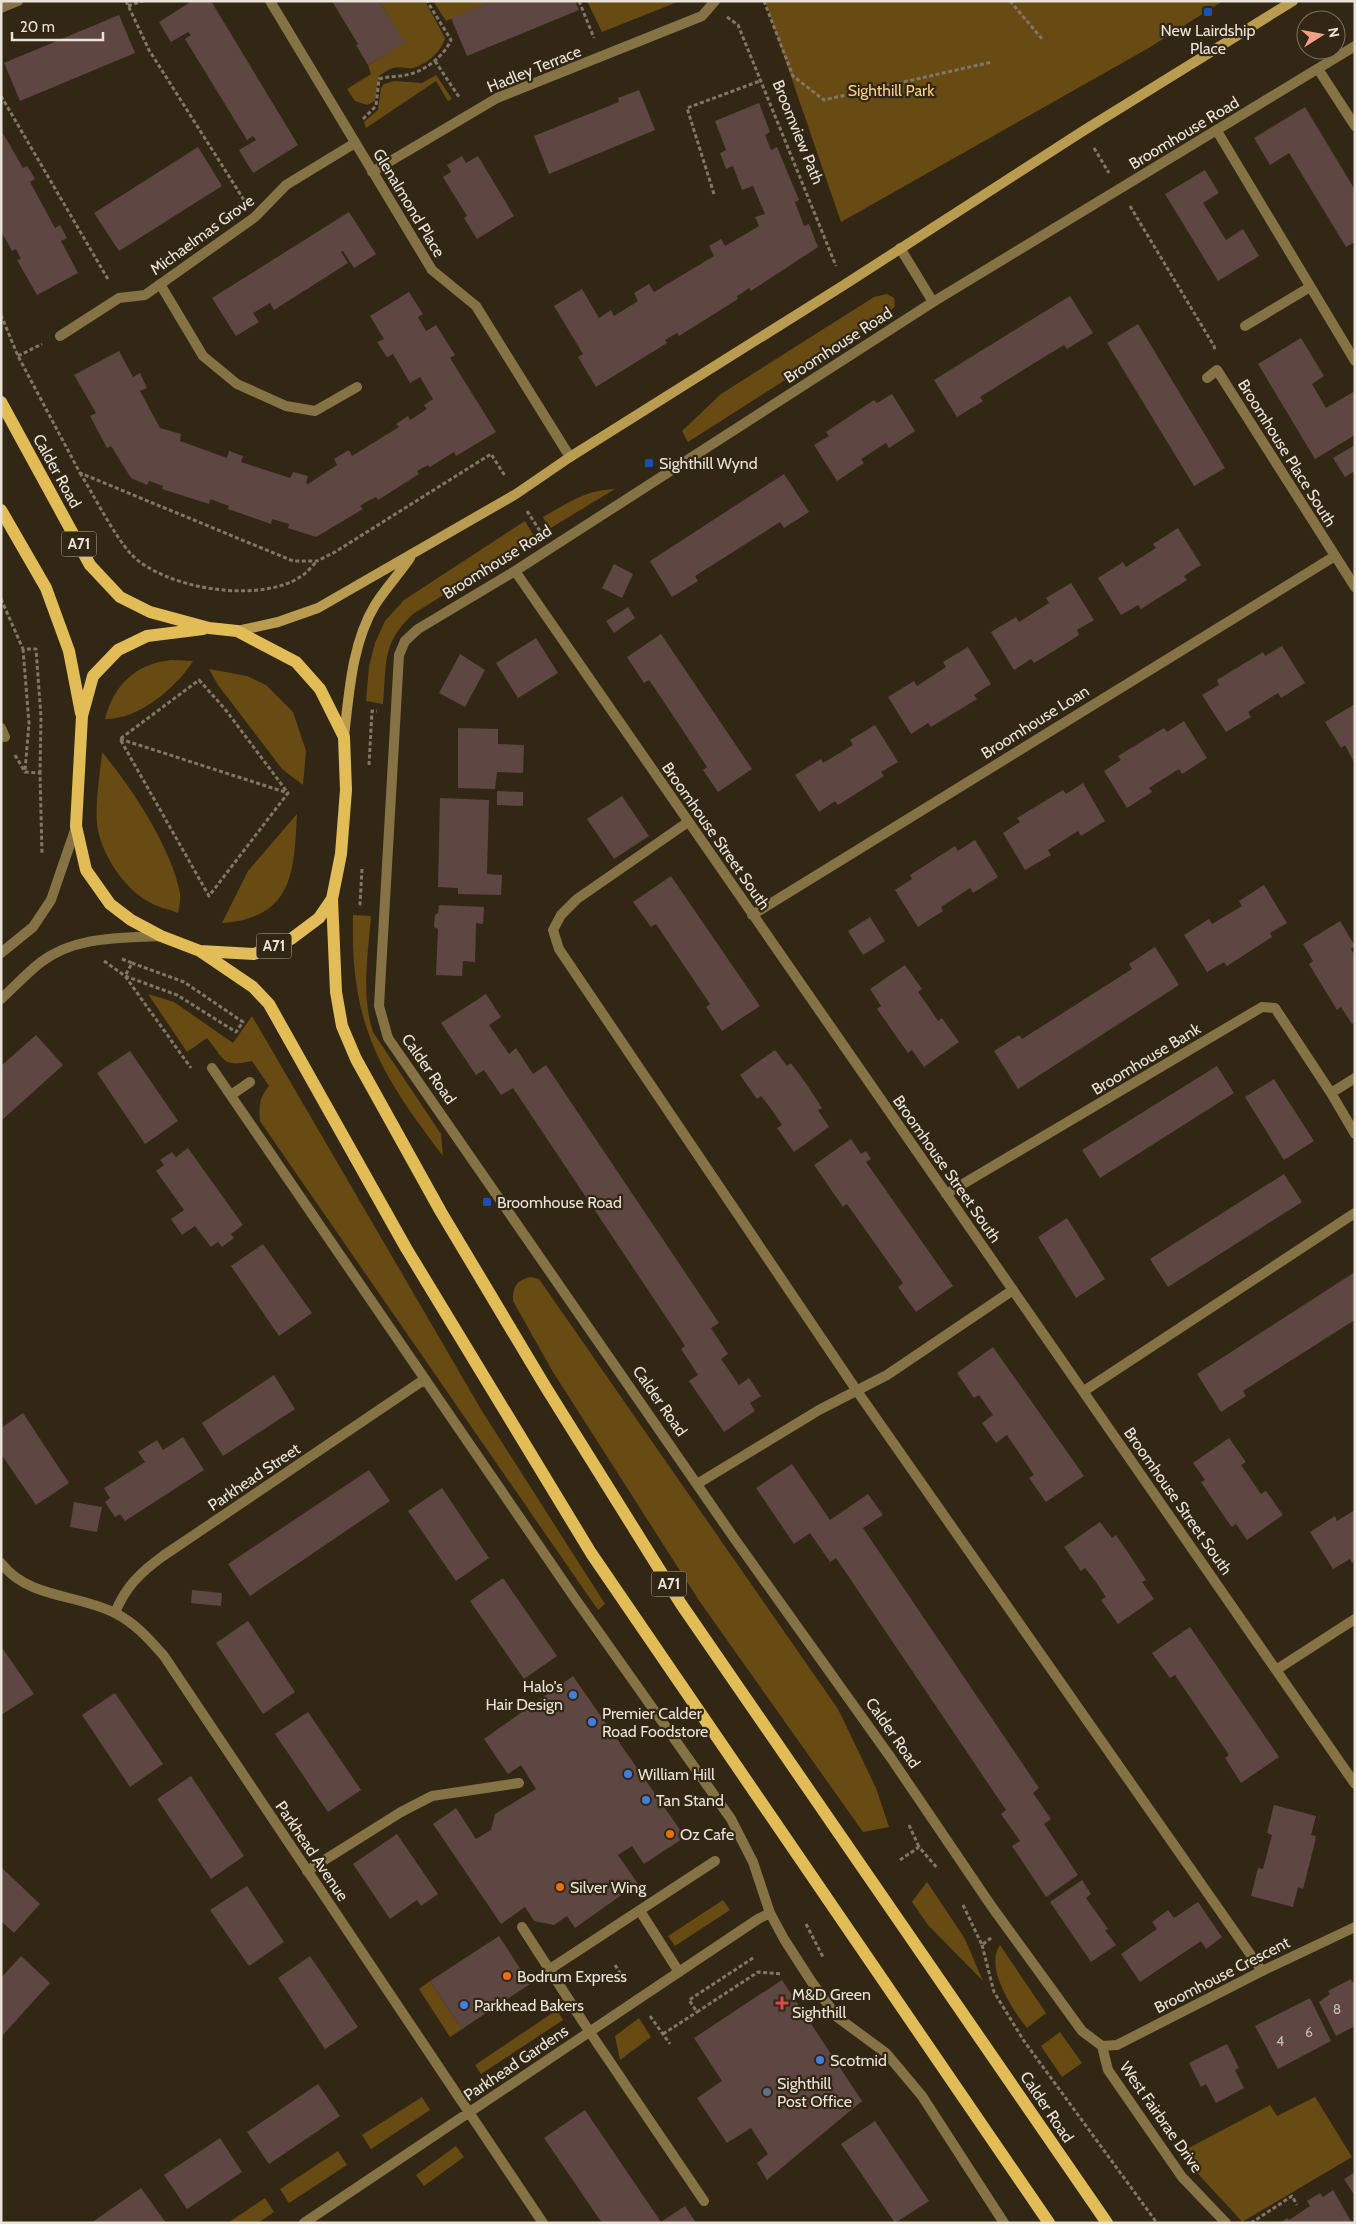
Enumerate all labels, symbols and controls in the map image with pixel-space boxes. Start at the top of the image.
marker: New Lairdship Place [1202,6,1214,18]
scale bar [12,10,104,42]
north arrow [1296,10,1346,60]
text: 20 m [20,18,55,36]
place label: New Lairdship Place [1161,21,1256,58]
text: N [1324,26,1344,39]
street label: Hadley Terrace [484,42,584,96]
street label: Broomview Path [768,77,828,187]
park label: Sighthill Park [848,81,935,100]
street label: Broomhouse Road [1126,93,1242,173]
street label: Glenalmond Place [369,145,449,261]
street label: Michaelmas Grove [146,191,258,279]
street label: Broomhouse Road [780,303,896,387]
street label: Broomhouse Place South [1234,376,1340,530]
street label: Calder Road [29,431,85,511]
place label: Sighthill Wynd [659,454,758,473]
marker: Sighthill Wynd [643,457,655,469]
street label: Broomhouse Road [439,521,555,603]
road number: A71 [62,532,96,556]
street label: Broomhouse Loan [978,681,1092,763]
street label: Broomhouse Street South [658,759,774,913]
road number: A71 [256,934,292,958]
street label: Broomhouse Bank [1088,1019,1205,1099]
street label: Calder Road [398,1030,460,1108]
street label: Broomhouse Street South [889,1092,1005,1246]
place label: Broomhouse Road [497,1193,622,1212]
marker: Broomhouse Road [481,1196,493,1208]
street label: Calder Road [629,1362,691,1440]
street label: Broomhouse Street South [1120,1424,1236,1578]
street label: Parkhead Street [204,1439,304,1515]
road number: A71 [652,1572,686,1596]
place label: Halo's Hair Design [485,1677,563,1714]
marker: Halo's Hair Design [567,1689,579,1701]
street label: Calder Road [862,1694,924,1772]
place label: Premier Calder Road Foodstore [602,1704,708,1741]
marker: Premier Calder Road Foodstore [586,1716,598,1728]
place label: William Hill [638,1765,715,1784]
marker: William Hill [622,1768,634,1780]
place label: Tan Stand [656,1791,724,1810]
marker: Tan Stand [640,1794,652,1806]
street label: Parkhead Avenue [272,1797,352,1905]
place label: Oz Cafe [680,1825,734,1844]
marker: Oz Cafe [664,1828,676,1840]
place label: Silver Wing [570,1878,647,1897]
marker: Silver Wing [554,1881,566,1893]
street label: Broomhouse Crescent [1151,1932,1293,2017]
place label: Bodrum Express [517,1967,627,1986]
marker: Bodrum Express [501,1970,513,1982]
place label: M&D Green Sighthill [792,1985,871,2022]
place label: Parkhead Bakers [474,1996,584,2015]
marker: M&D Green Sighthill [776,1997,788,2009]
marker: Parkhead Bakers [458,1999,470,2011]
house number: 8 [1333,2000,1341,2018]
street label: Parkhead Gardens [460,2021,572,2105]
house number: 6 [1305,2023,1313,2041]
house number: 4 [1276,2032,1284,2050]
place label: Scotmid [830,2051,887,2070]
marker: Scotmid [814,2054,826,2066]
street label: West Fairbrae Drive [1116,2058,1206,2176]
street label: Calder Road [1016,2068,1078,2146]
place label: Sighthill Post Office [777,2074,852,2111]
marker: Sighthill Post Office [761,2086,773,2098]

